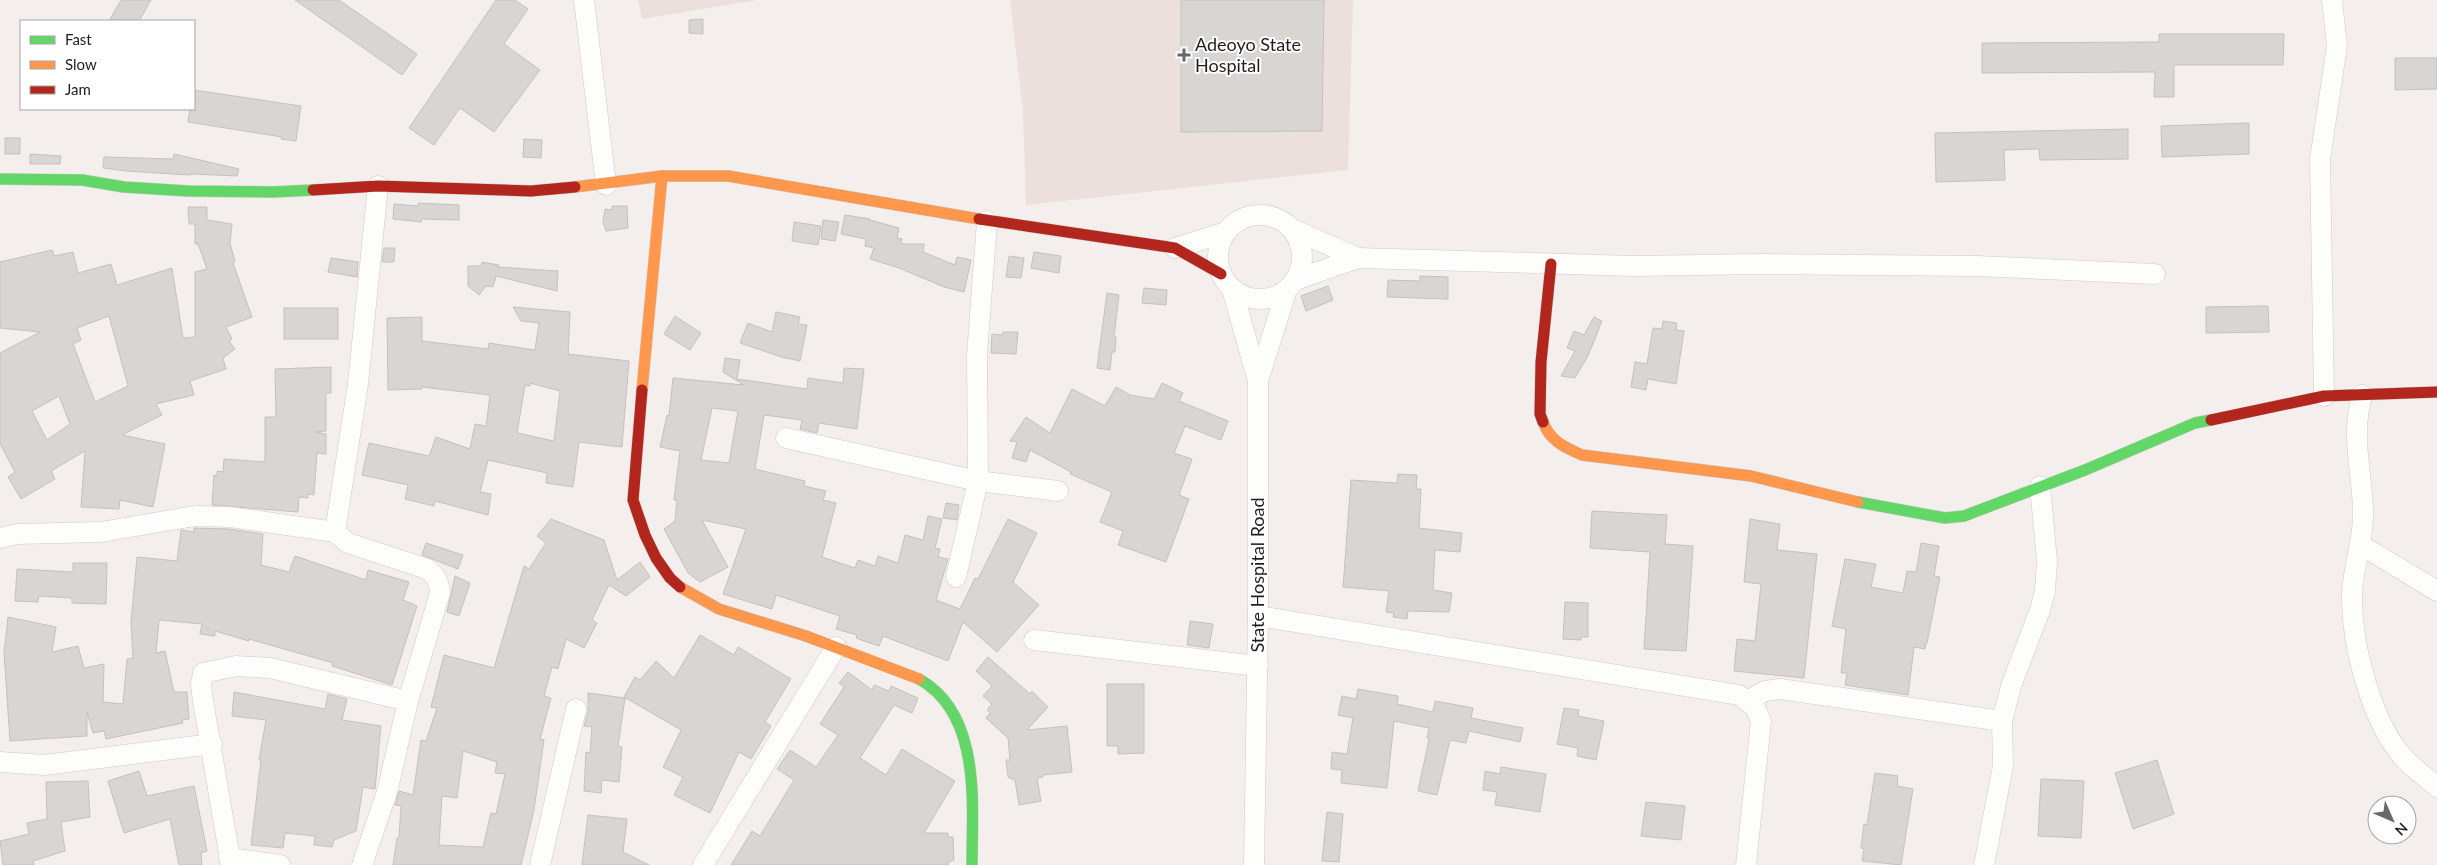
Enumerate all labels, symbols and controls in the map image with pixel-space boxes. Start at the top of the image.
legend [20,20,195,110]
text: Fast [65,30,92,48]
place label: Adeoyo State Hospital [1195,33,1301,76]
marker: Adeoyo State Hospital [1177,48,1191,62]
text: Slow [65,55,97,73]
text: Jam [65,80,91,98]
street label: State Hospital Road [1246,497,1268,653]
north arrow [2367,795,2417,845]
text: N [2392,820,2411,839]

